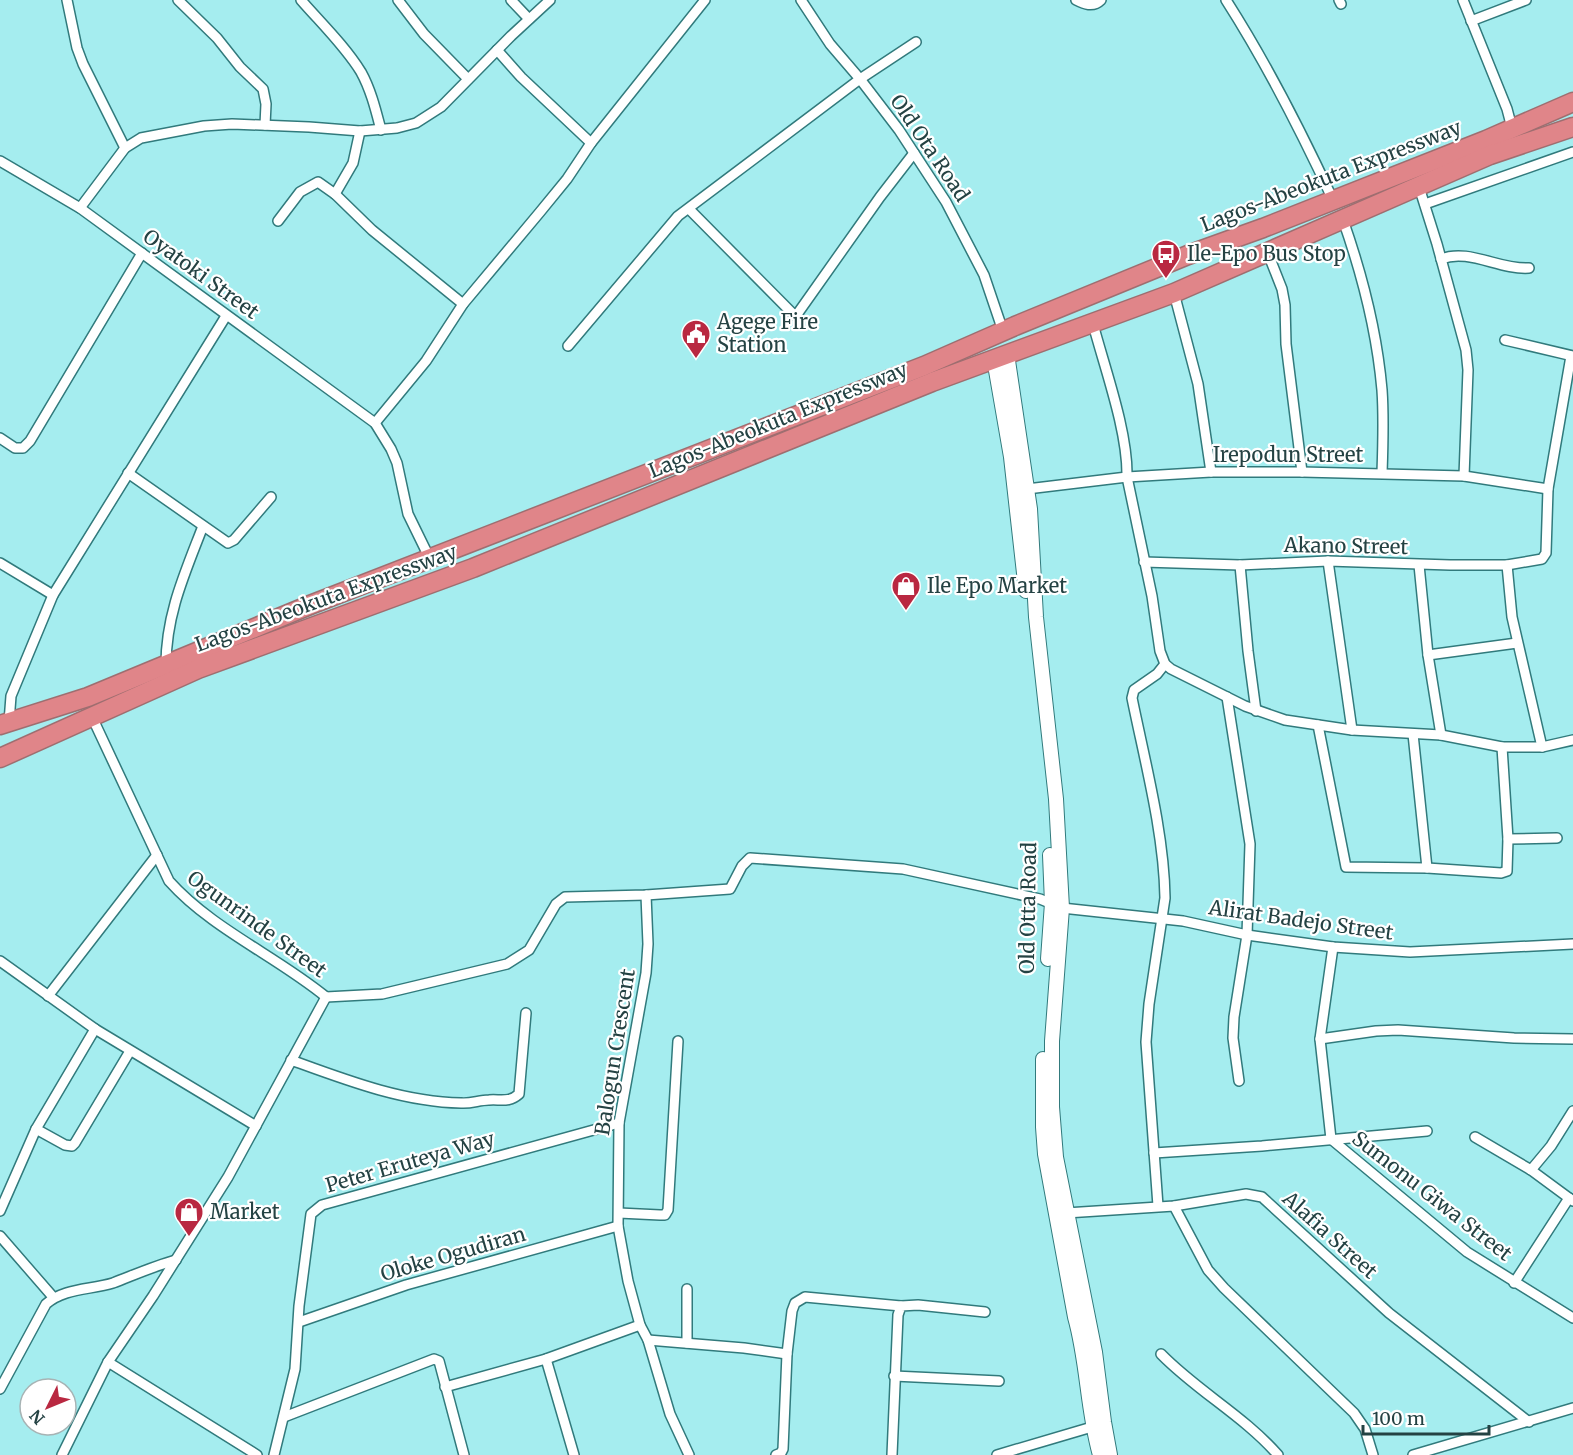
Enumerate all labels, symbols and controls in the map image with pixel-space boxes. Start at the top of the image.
street label: Old Ota Road [885,89,975,206]
street label: Lagos-Abeokuta Expressway [1197,114,1465,237]
street label: Oyatoki Street [139,223,264,324]
bus stop icon: Ile-Epo Bus Stop [1150,238,1182,280]
place label: Ile-Epo Bus Stop [1187,241,1346,266]
place label: Agege Fire Station [716,309,818,357]
public building icon: Agege Fire Station [680,318,712,360]
street label: Lagos-Abeokuta Expressway [645,356,911,483]
street label: Irepodun Street [1213,442,1364,467]
street label: Akano Street [1283,532,1409,559]
street label: Lagos-Abeokuta Expressway [191,538,461,657]
shop icon: Ile Epo Market [890,570,922,612]
place label: Ile Epo Market [927,573,1067,598]
street label: Old Otta Road [1014,842,1041,974]
street label: Ogunrinde Street [183,865,332,983]
street label: Alirat Badejo Street [1206,894,1395,945]
street label: Balogun Crescent [589,967,640,1137]
street label: Peter Eruteya Way [323,1125,498,1198]
street label: Sumonu Giwa Street [1348,1126,1517,1266]
street label: Alafia Street [1277,1185,1383,1284]
shop icon: Market [173,1196,205,1238]
place label: Market [210,1199,280,1224]
street label: Oloke Ogudiran [377,1221,528,1286]
north arrow [18,1377,78,1437]
scale bar [1363,1398,1489,1436]
text: N [25,1406,49,1429]
text: 100 m [1372,1407,1425,1430]

